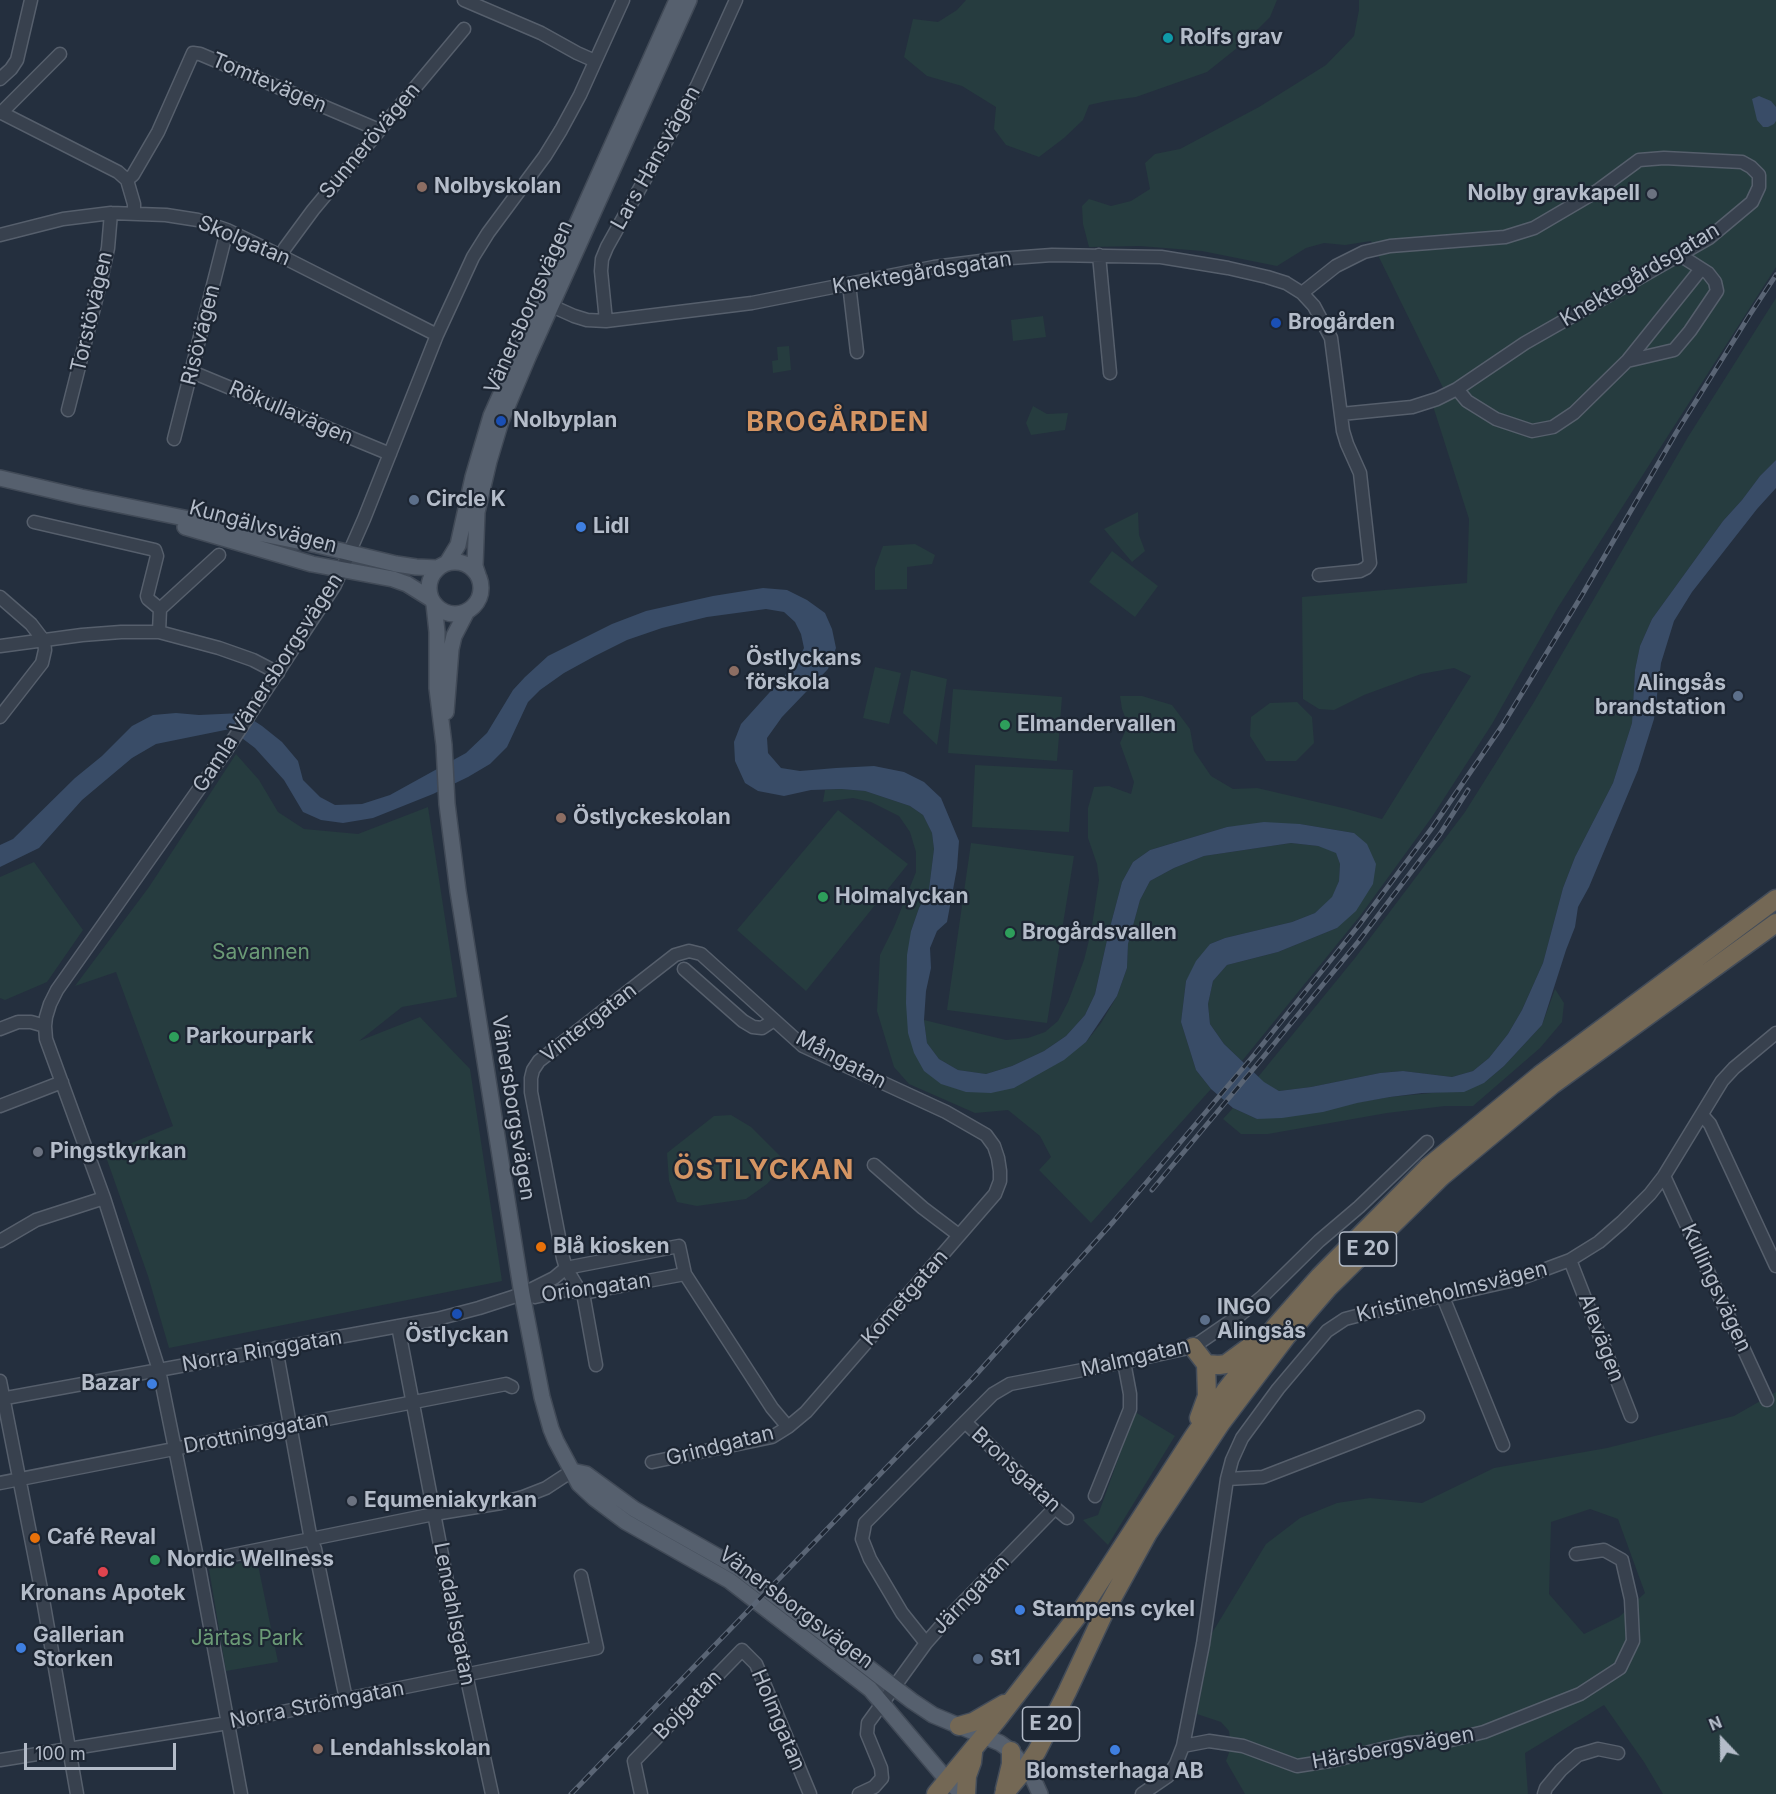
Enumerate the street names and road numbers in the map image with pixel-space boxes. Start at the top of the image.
street label: Tomtevägen [208,47,330,119]
street label: Sunnerövägen [314,78,426,204]
street label: Lars Hansvägen [606,82,706,234]
street label: Skolgatan [194,210,294,272]
street label: Vänersborgsvägen [479,216,579,398]
street label: Knektegårdsgatan [1556,218,1724,332]
street label: Knektegårdsgatan [831,246,1013,300]
street label: Torstövägen [66,249,118,375]
street label: Risövägen [176,282,226,388]
street label: Rökullavägen [225,376,357,450]
street label: Kungälvsvägen [186,495,340,559]
street label: Gamla Vänersborgsvägen [188,569,348,797]
street label: Vintergatan [536,978,642,1068]
street label: Vänersborgsvägen [486,1014,540,1202]
street label: Mångatan [791,1026,891,1094]
street label: Kullingsvägen [1675,1220,1757,1356]
road number: E 20 [1340,1232,1396,1266]
street label: Kometgatan [856,1245,954,1351]
street label: Kristineholmsvägen [1354,1256,1550,1328]
street label: Oriongatan [540,1268,652,1308]
street label: Alevägen [1573,1290,1629,1386]
street label: Norra Ringgatan [180,1325,344,1377]
street label: Malmgatan [1079,1333,1191,1383]
street label: Drottninggatan [181,1407,331,1459]
street label: Grindgatan [664,1420,776,1472]
street label: Bronsgatan [966,1422,1066,1518]
street label: Lendahlsgatan [428,1540,480,1688]
street label: Vänersborgsvägen [714,1542,878,1674]
street label: Järngatan [927,1550,1015,1640]
street label: Bojgatan [649,1665,727,1745]
street label: Holmgatan [745,1666,811,1774]
street label: Norra Strömgatan [228,1676,406,1734]
road number: E 20 [1022,1707,1080,1741]
street label: Härsbergsvägen [1310,1721,1476,1775]

